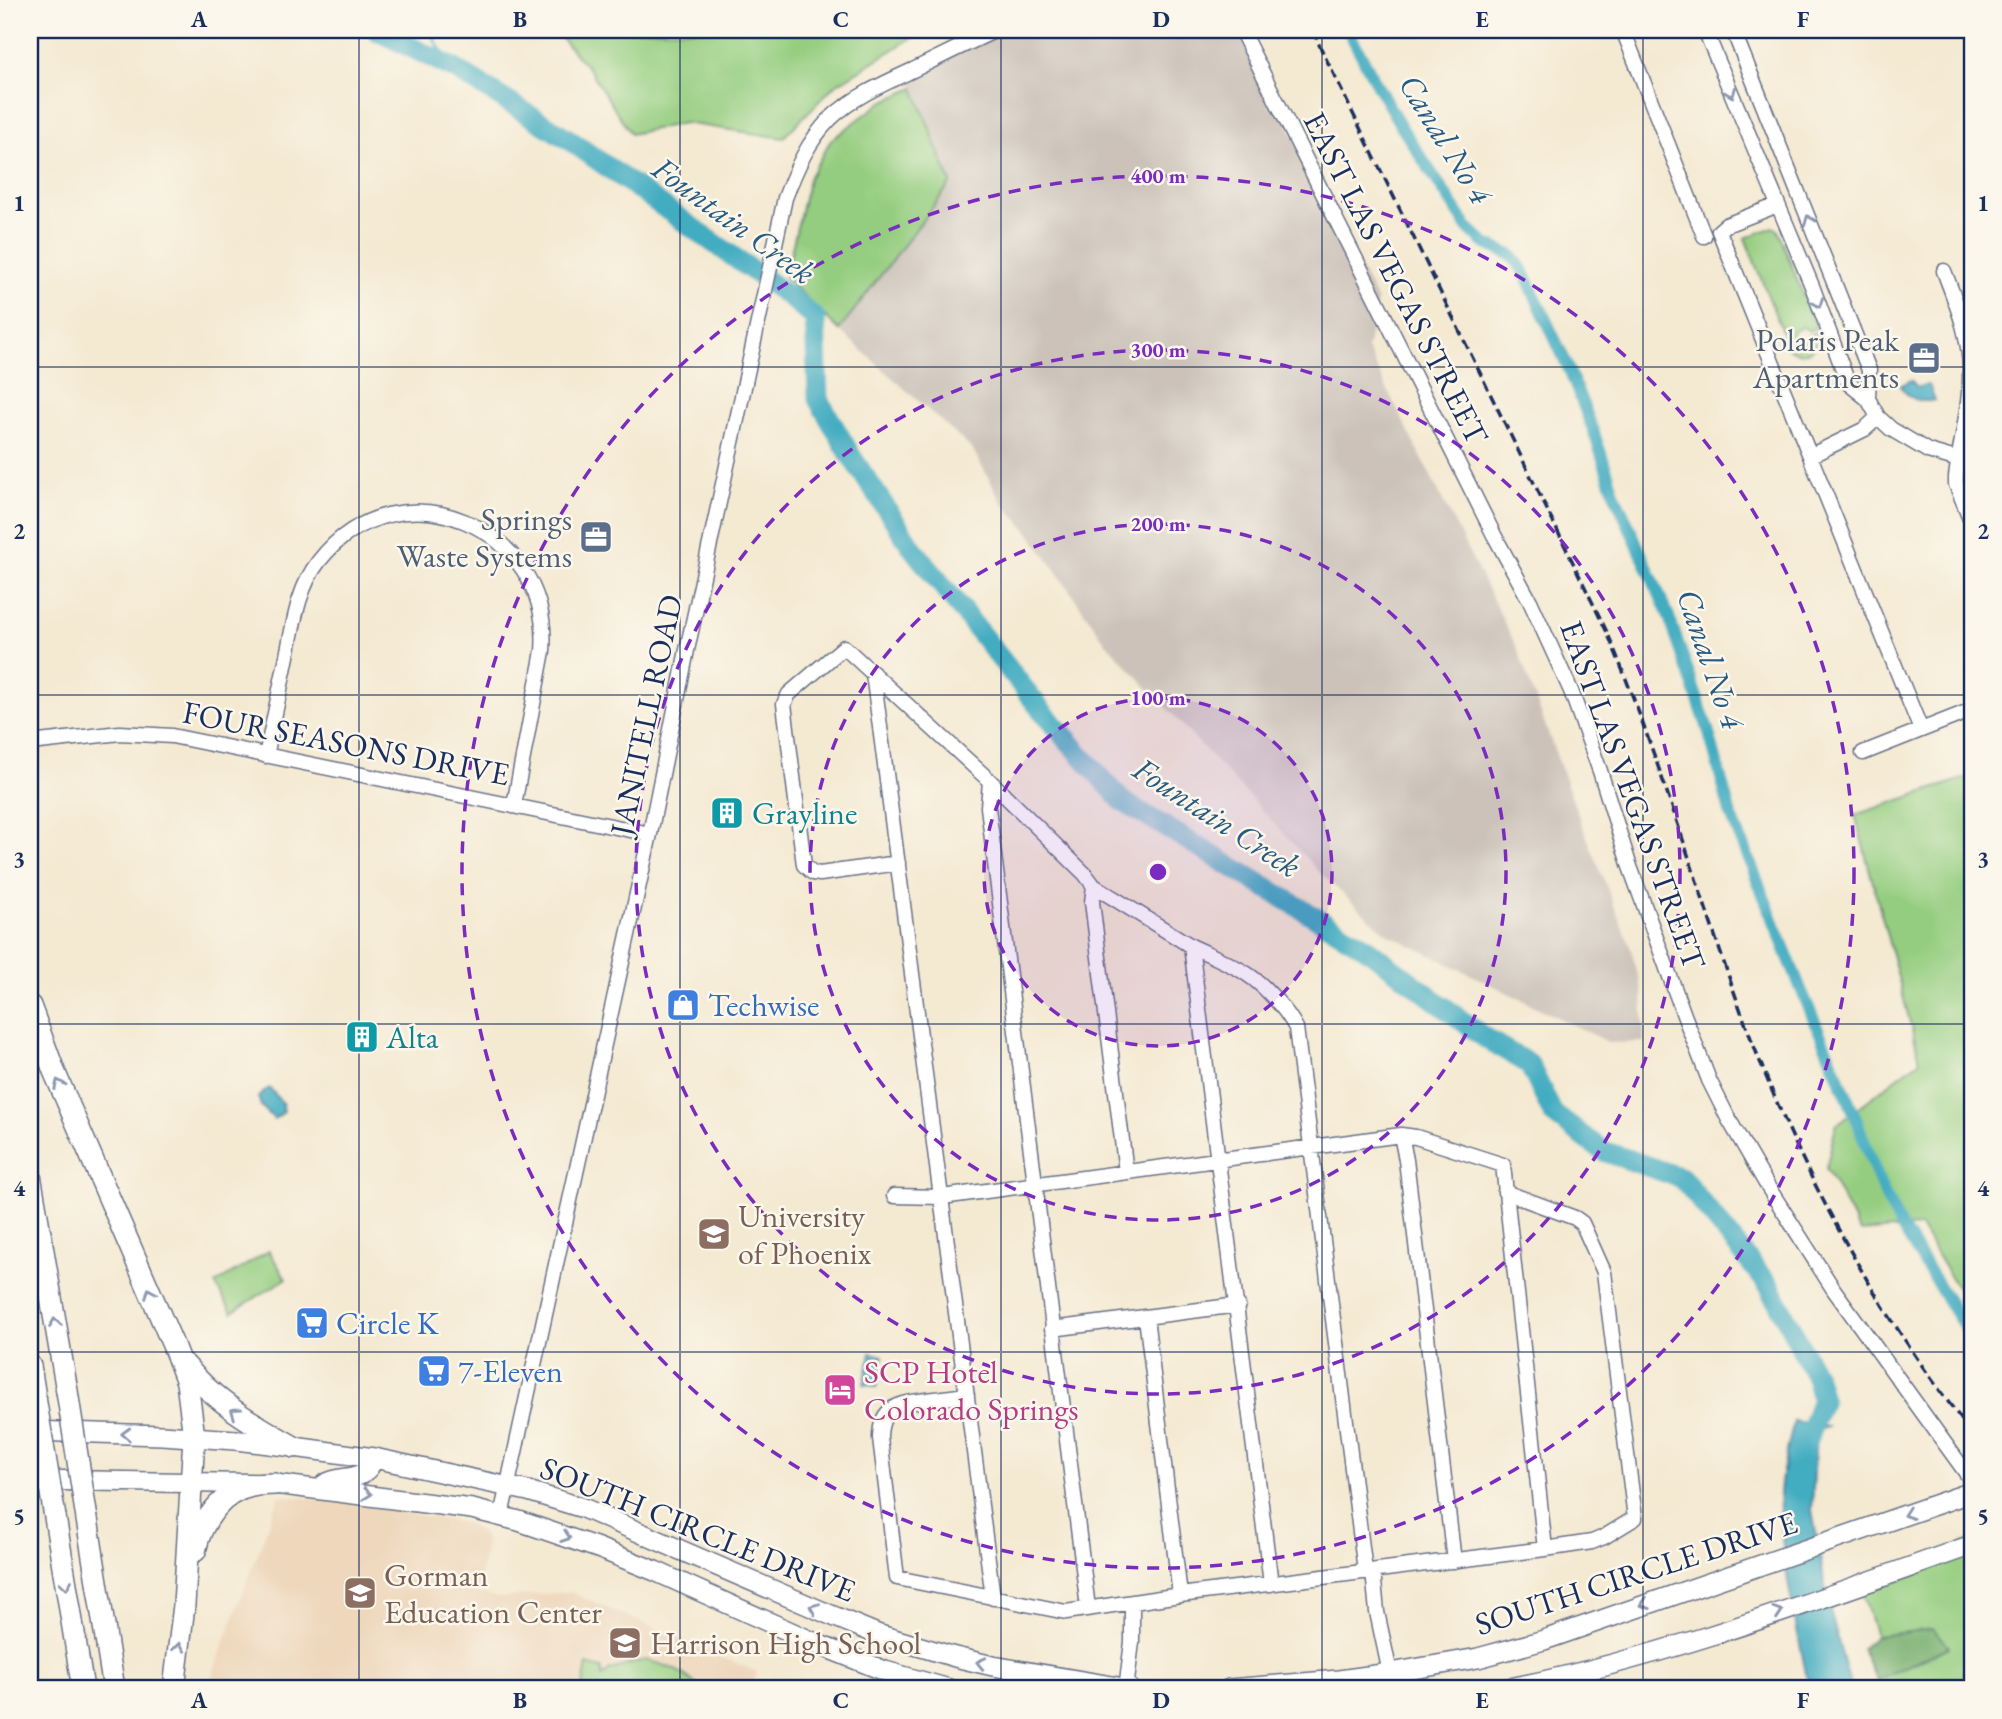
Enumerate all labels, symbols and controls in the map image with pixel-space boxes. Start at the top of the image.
text: A [190,4,208,34]
text: B [513,4,527,34]
text: C [833,4,849,34]
text: D [1152,4,1170,34]
text: E [1475,4,1489,34]
text: F [1797,4,1810,34]
water label: Canal No 4 [1389,66,1503,213]
one-way arrow [1723,86,1737,98]
street label: EAST LAS VEGAS STREET [1294,105,1498,452]
water label: Fountain Creek [643,146,824,294]
text: 400 m [1130,162,1186,189]
text: 1 [13,188,25,218]
text: 1 [1977,188,1989,218]
one-way arrow [1804,215,1818,227]
one-way arrow [1810,297,1824,309]
place label: Polaris Peak Apartments [1752,319,1900,398]
text: 300 m [1130,336,1186,363]
office icon: Polaris Peak Apartments [1905,339,1943,377]
place label: Springs Waste Systems [397,498,572,577]
text: 200 m [1130,510,1186,537]
text: 2 [13,516,25,546]
text: 2 [1977,516,1989,546]
office icon: Springs Waste Systems [577,518,615,556]
water label: Canal No 4 [1667,583,1755,736]
street label: JANITELL ROAD [599,591,692,842]
street label: EAST LAS VEGAS STREET [1550,615,1716,976]
text: 100 m [1130,684,1186,711]
street label: FOUR SEASONS DRIVE [179,691,513,795]
water label: Fountain Creek [1124,746,1309,887]
place label: Grayline [752,792,857,834]
building icon: Grayline [708,794,746,832]
text: 3 [13,844,25,874]
text: 3 [1977,844,1989,874]
centre of rings [1146,860,1170,884]
place label: Techwise [708,984,820,1026]
shop icon: Techwise [664,986,702,1024]
place label: Alta [385,1016,439,1058]
building icon: Alta [343,1018,381,1056]
one-way arrow [54,1079,68,1091]
text: 4 [13,1173,26,1203]
text: 4 [1977,1173,1990,1203]
place label: University of Phoenix [738,1195,872,1274]
school or university icon: University of Phoenix [695,1215,733,1253]
one-way arrow [144,1288,158,1300]
place label: Circle K [336,1302,440,1344]
supermarket icon: Circle K [293,1304,331,1342]
one-way arrow [48,1317,63,1329]
place label: 7-Eleven [458,1350,563,1392]
place label: SCP Hotel Colorado Springs [864,1351,1079,1430]
supermarket icon: 7-Eleven [415,1352,453,1390]
hotel icon: SCP Hotel Colorado Springs [821,1371,859,1409]
one-way arrow [230,1408,243,1420]
one-way arrow [120,1427,131,1442]
street label: SOUTH CIRCLE DRIVE [534,1447,862,1611]
one-way arrow [362,1487,373,1502]
text: 5 [13,1501,25,1531]
street label: SOUTH CIRCLE DRIVE [1470,1501,1802,1645]
text: 5 [1977,1501,1989,1531]
one-way arrow [1902,1506,1914,1520]
one-way arrow [559,1529,572,1543]
place label: Gorman Education Center [384,1554,602,1633]
school or university icon: Gorman Education Center [341,1574,379,1612]
one-way arrow [58,1579,73,1590]
one-way arrow [1639,1596,1652,1610]
one-way arrow [809,1602,821,1616]
one-way arrow [1772,1606,1784,1620]
place label: Harrison High School [650,1622,922,1664]
school or university icon: Harrison High School [606,1624,644,1662]
one-way arrow [171,1641,186,1653]
one-way arrow [975,1657,987,1671]
text: A [190,1685,208,1715]
text: B [513,1685,527,1715]
text: C [833,1685,849,1715]
text: D [1152,1685,1170,1715]
text: E [1475,1685,1489,1715]
text: F [1797,1685,1810,1715]

